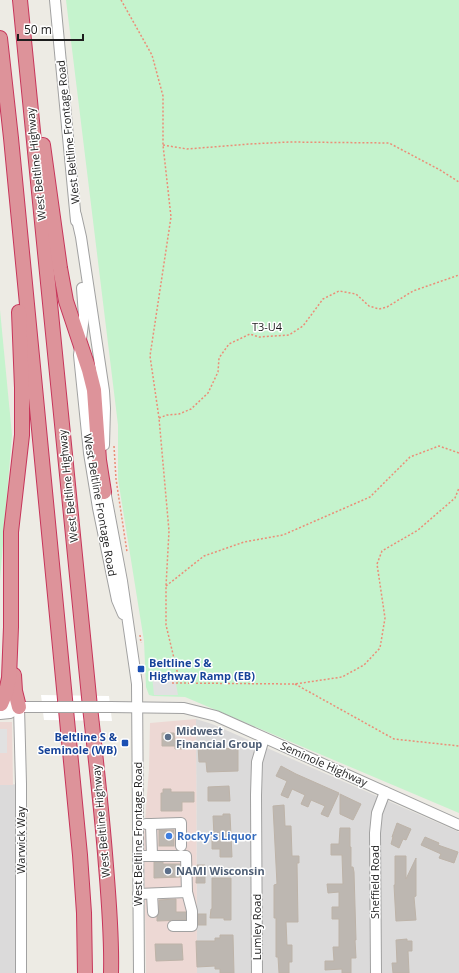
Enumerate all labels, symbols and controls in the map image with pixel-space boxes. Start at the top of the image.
scale bar [18,16,83,42]
text: 50 m [24,21,52,38]
street label: West Beltline Frontage Road [52,59,83,205]
street label: West Beltline Highway [22,106,49,221]
street label: T3-U4 [252,319,283,334]
street label: West Beltline Highway [54,428,81,543]
street label: West Beltline Frontage Road [81,432,120,577]
place label: Beltline S & Highway Ramp (EB) [149,655,255,683]
marker: Beltline S & Highway Ramp (EB) [136,664,146,674]
place label: Midwest Financial Group [176,723,262,751]
place label: Beltline S & Seminole (WB) [38,729,118,757]
marker: Midwest Financial Group [163,732,173,742]
marker: Beltline S & Seminole (WB) [120,738,130,748]
street label: Seminole Highway [278,738,371,790]
street label: West Beltline Frontage Road [130,762,145,906]
street label: West Beltline Highway [88,763,113,878]
street label: Warwick Way [13,806,28,874]
place label: Rocky's Liquor [177,828,257,843]
marker: Rocky's Liquor [164,831,174,841]
street label: Sheffield Road [367,845,382,919]
place label: NAMI Wisconsin [176,863,265,878]
marker: NAMI Wisconsin [163,866,173,876]
street label: Lumley Road [249,894,264,960]

